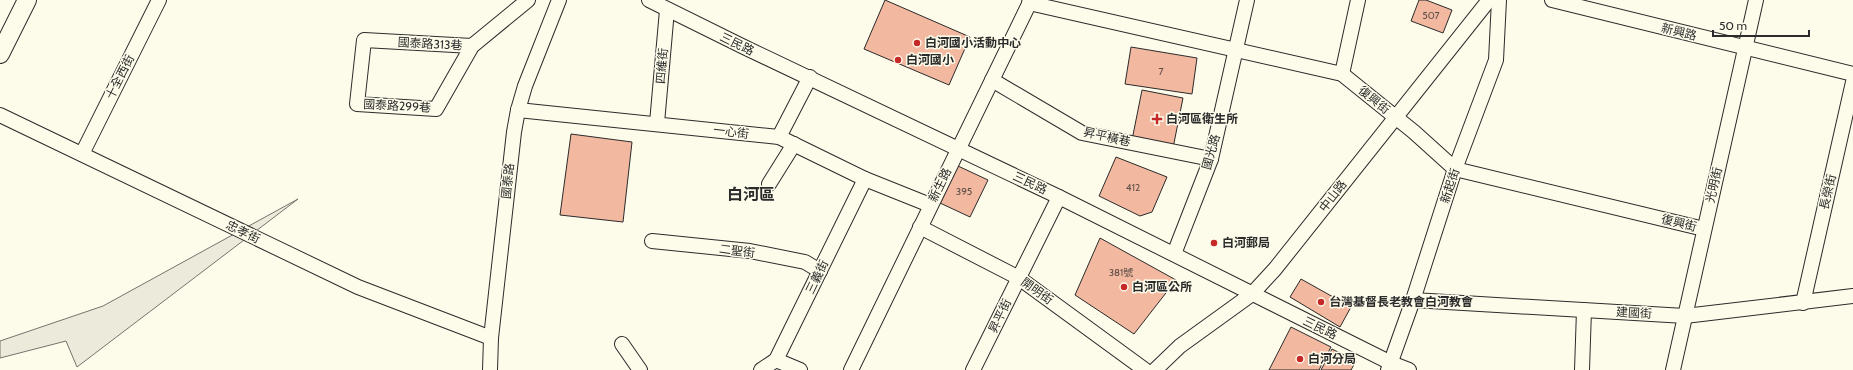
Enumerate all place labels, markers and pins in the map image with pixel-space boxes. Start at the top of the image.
place label: 白河國小活動中心 [925,35,1021,50]
marker: 白河國小活動中心 [912,38,922,48]
place label: 白河國小 [906,52,954,67]
marker: 白河國小 [893,55,903,65]
place label: 白河區衛生所 [1166,111,1238,126]
marker: 白河區衛生所 [1151,113,1163,125]
place label: 白河郵局 [1222,235,1270,250]
marker: 白河郵局 [1209,238,1219,248]
place label: 白河區公所 [1132,279,1192,294]
marker: 白河區公所 [1119,282,1129,292]
place label: 台灣基督長老教會白河教會 [1329,294,1473,309]
marker: 台灣基督長老教會白河教會 [1316,297,1326,307]
place label: 白河分局 [1308,351,1356,366]
marker: 白河分局 [1295,354,1305,364]

